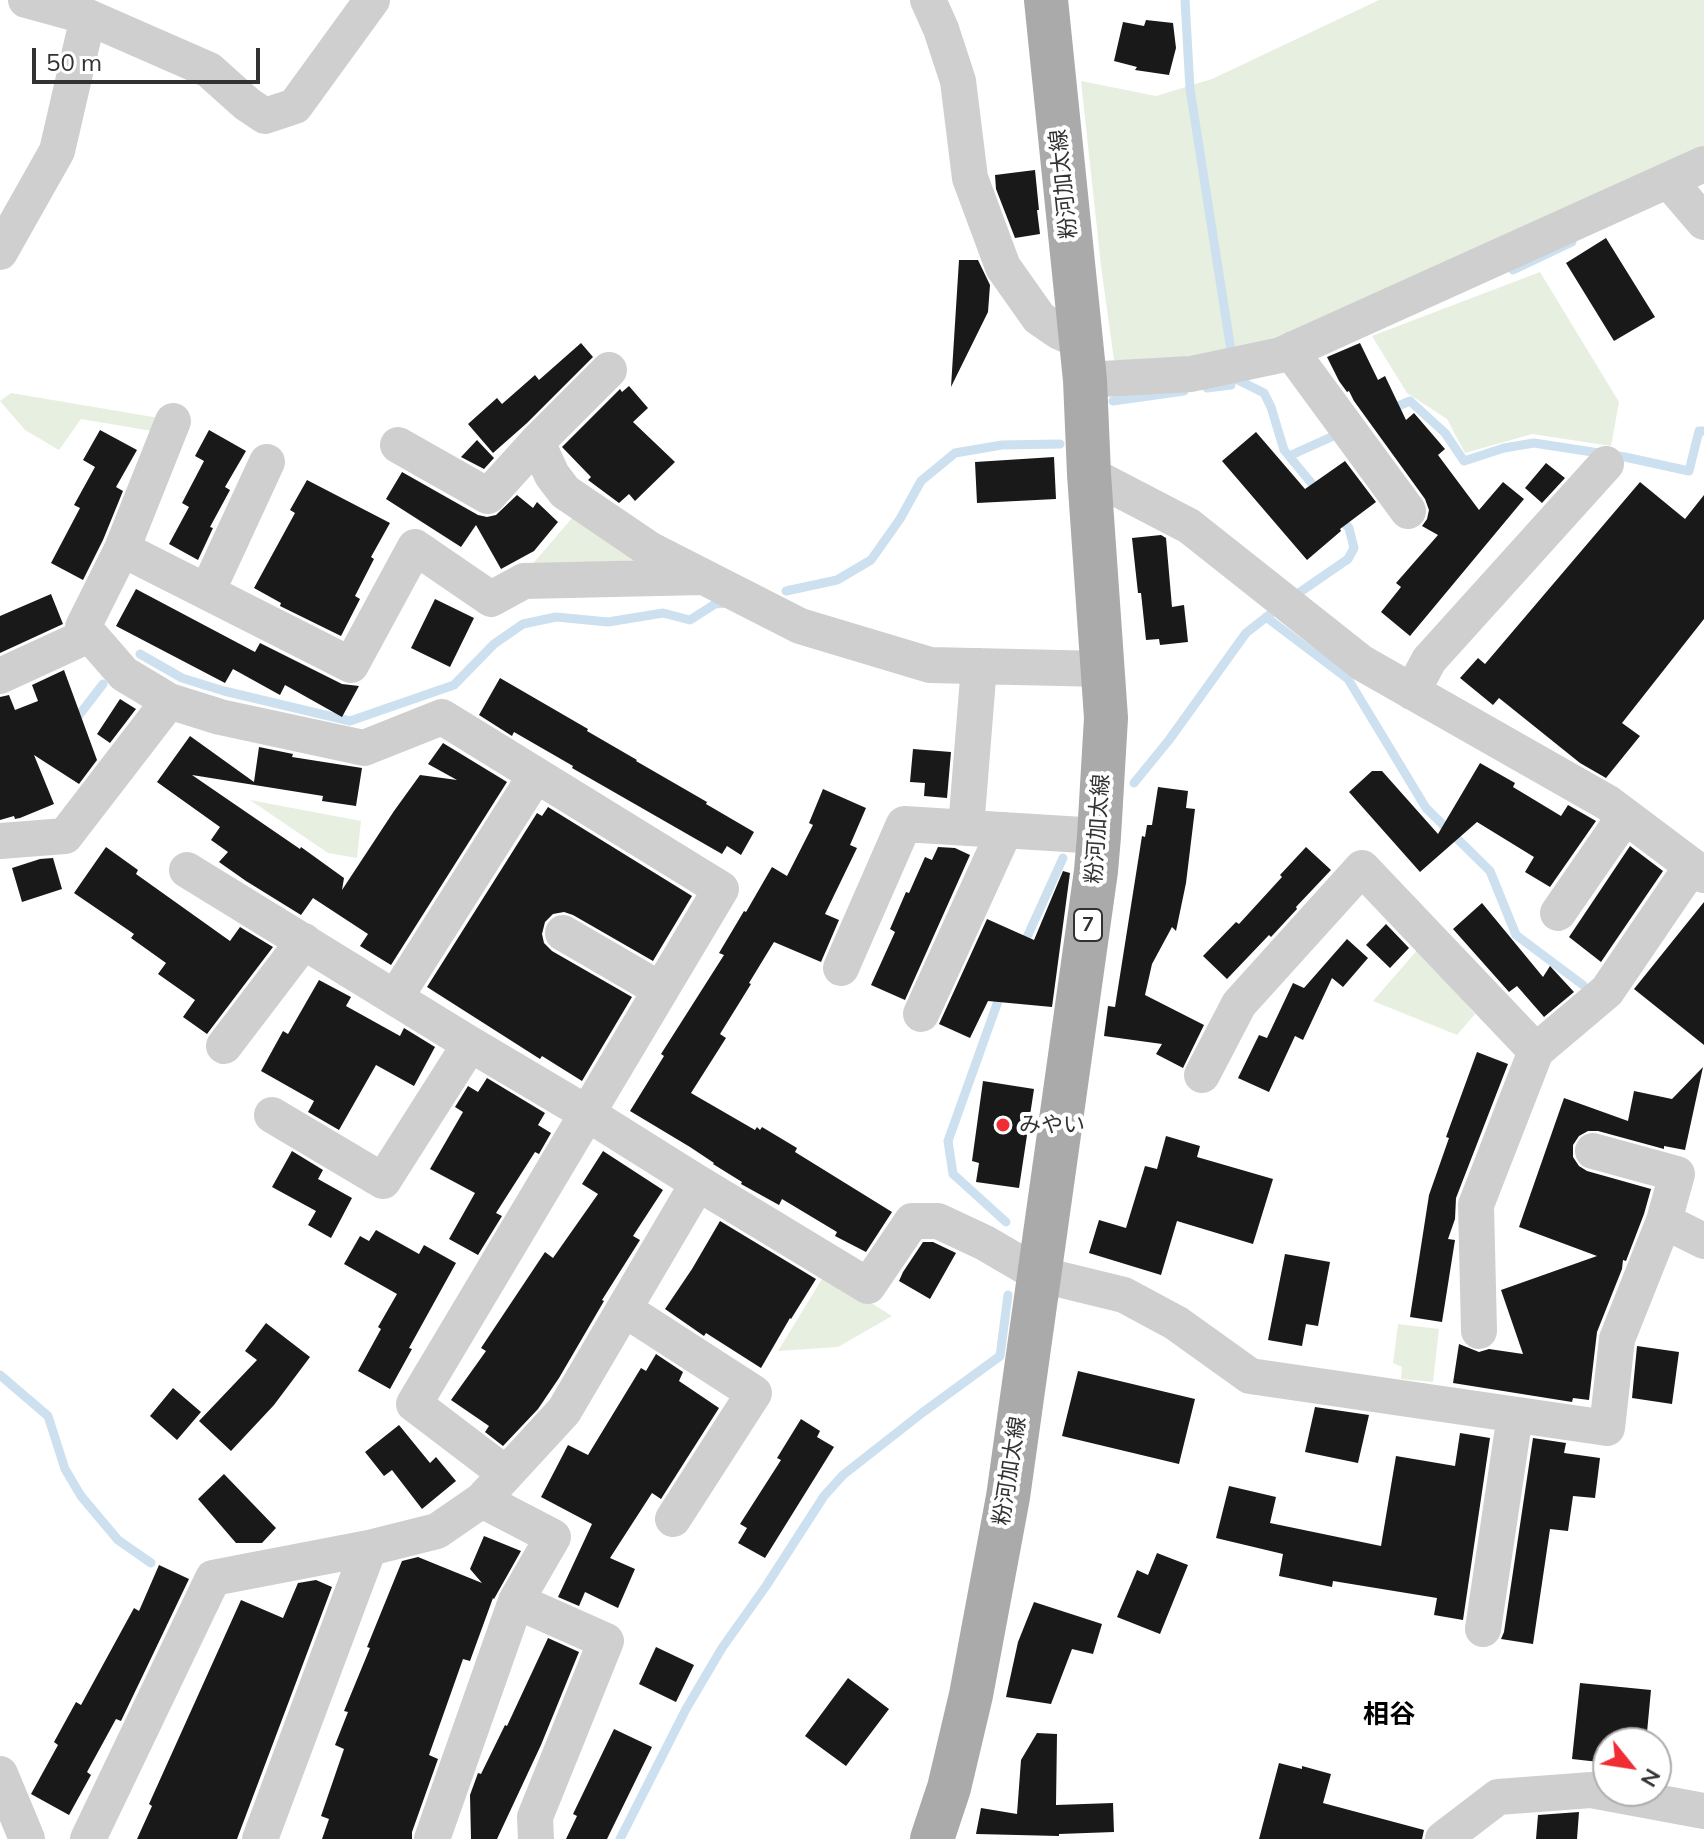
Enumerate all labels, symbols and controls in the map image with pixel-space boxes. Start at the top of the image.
scale bar [36,32,264,82]
text: 50 m [46,47,102,77]
street label: 粉河加太線 [1045,128,1083,240]
street label: 粉河加太線 [1081,773,1115,885]
road number: 7 [1074,909,1102,941]
place label: みやい [1019,1112,1085,1138]
marker: みやい [994,1116,1012,1134]
street label: 粉河加太線 [988,1415,1032,1527]
district label: 相谷 [1363,1699,1415,1731]
north arrow [1592,1727,1672,1807]
text: N [1635,1764,1667,1792]

